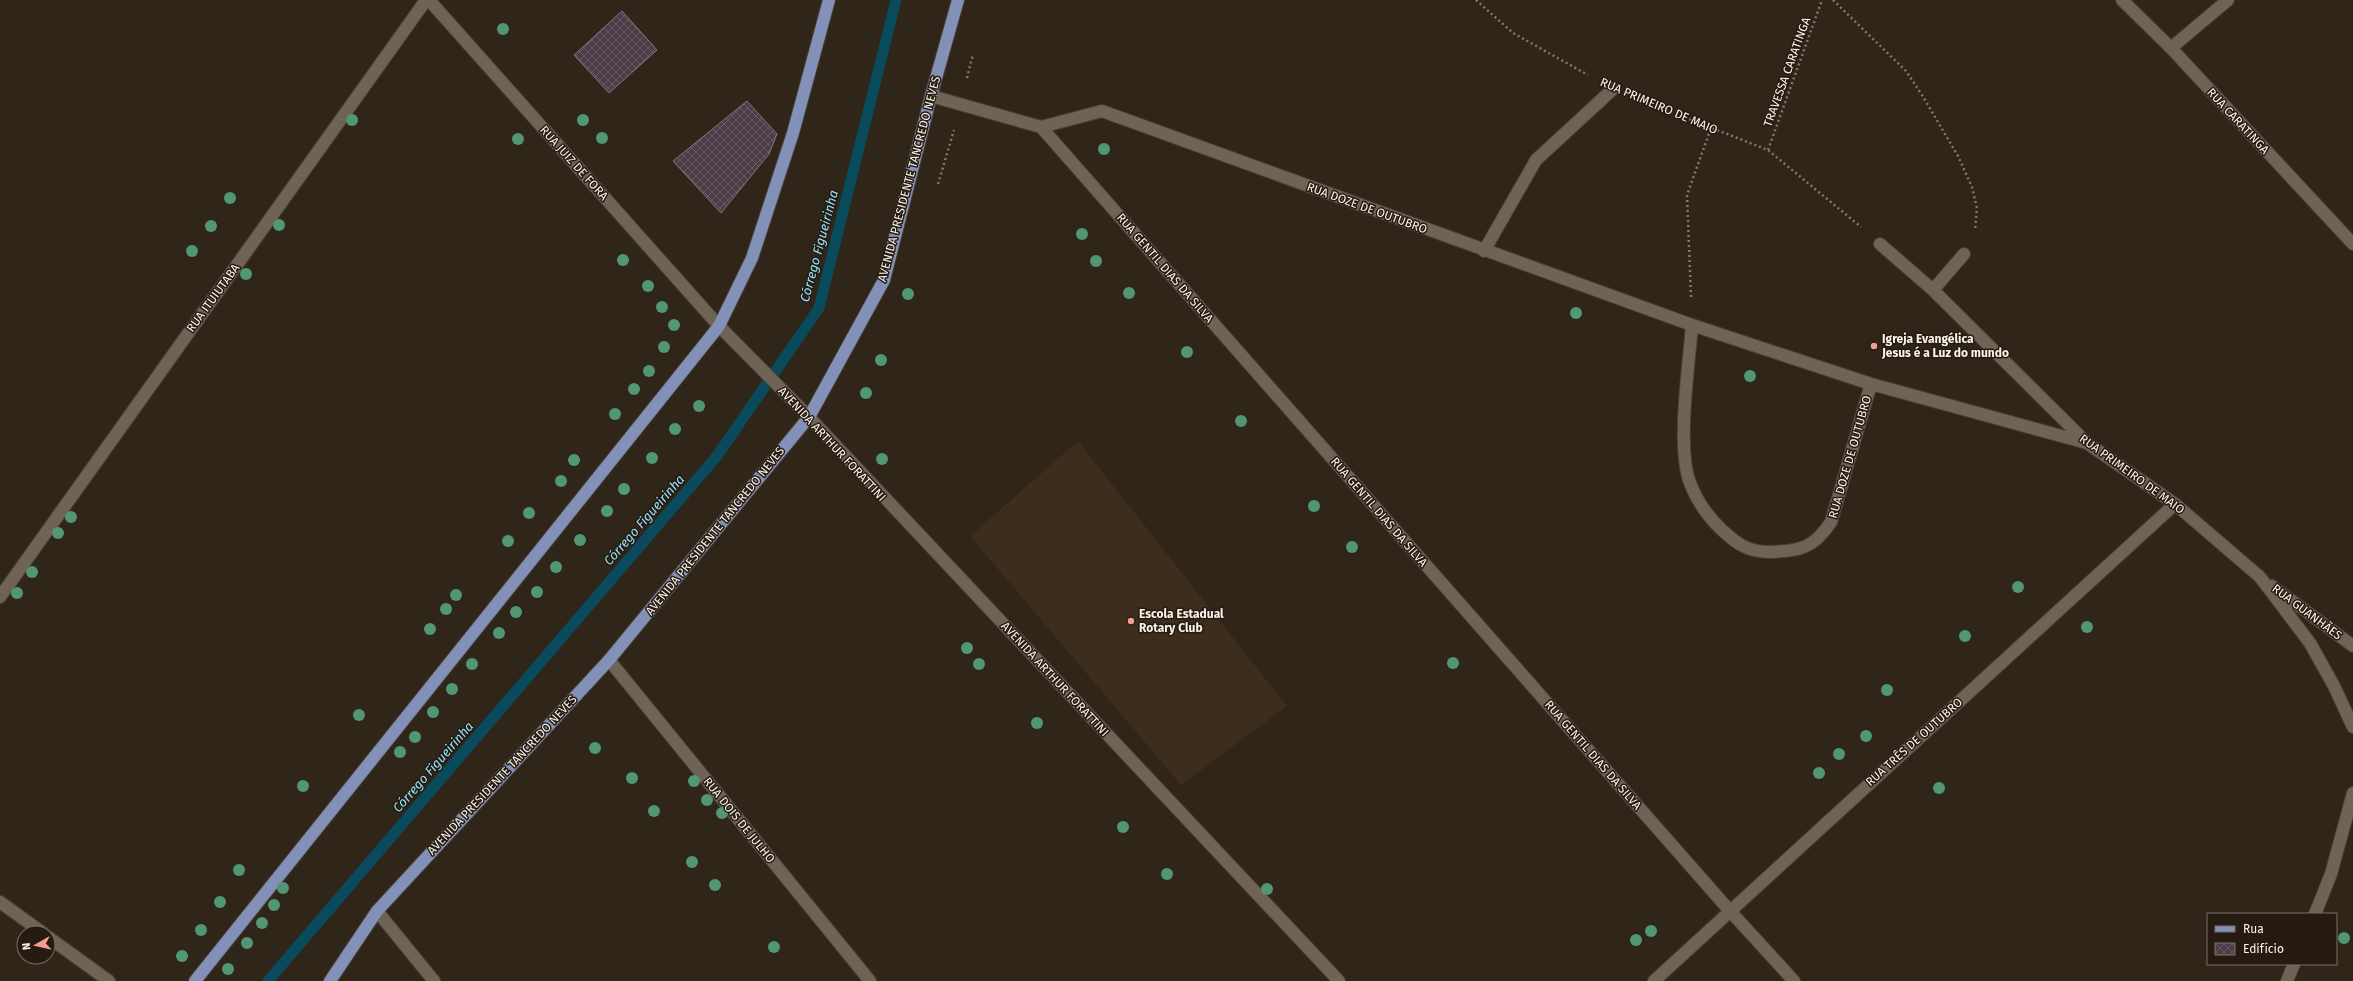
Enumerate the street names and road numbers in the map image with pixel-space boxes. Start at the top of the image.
street label: TRAVESSA CARATINGA [1761,15,1813,129]
street label: AVENIDA PRESIDENTE TANCREDO NEVES [875,74,943,283]
street label: RUA PRIMEIRO DE MAIO [1598,75,1720,137]
street label: RUA CARATINGA [2204,85,2272,157]
street label: RUA JUIZ DE FORA [537,123,611,203]
street label: RUA DOZE DE OUTUBRO [1305,180,1429,236]
street label: RUA GENTIL DIAS DA SILVA [1114,211,1216,326]
street label: RUA ITUIUTABA [184,261,242,335]
street label: AVENIDA ARTHUR FORATTINI [775,384,889,504]
street label: RUA DOZE DE OUTUBRO [1826,394,1874,520]
street label: RUA PRIMEIRO DE MAIO [2077,431,2187,517]
street label: AVENIDA PRESIDENTE TANCREDO NEVES [643,444,788,618]
street label: RUA GENTIL DIAS DA SILVA [1328,455,1430,570]
street label: RUA GUANHÃES [2269,581,2345,643]
street label: AVENIDA ARTHUR FORATTINI [998,619,1112,739]
street label: AVENIDA PRESIDENTE TANCREDO NEVES [424,692,580,857]
street label: RUA TRÊS DE OUTUBRO [1862,694,1965,789]
street label: RUA GENTIL DIAS DA SILVA [1542,698,1644,813]
street label: RUA DOIS DE JULHO [700,775,778,865]

